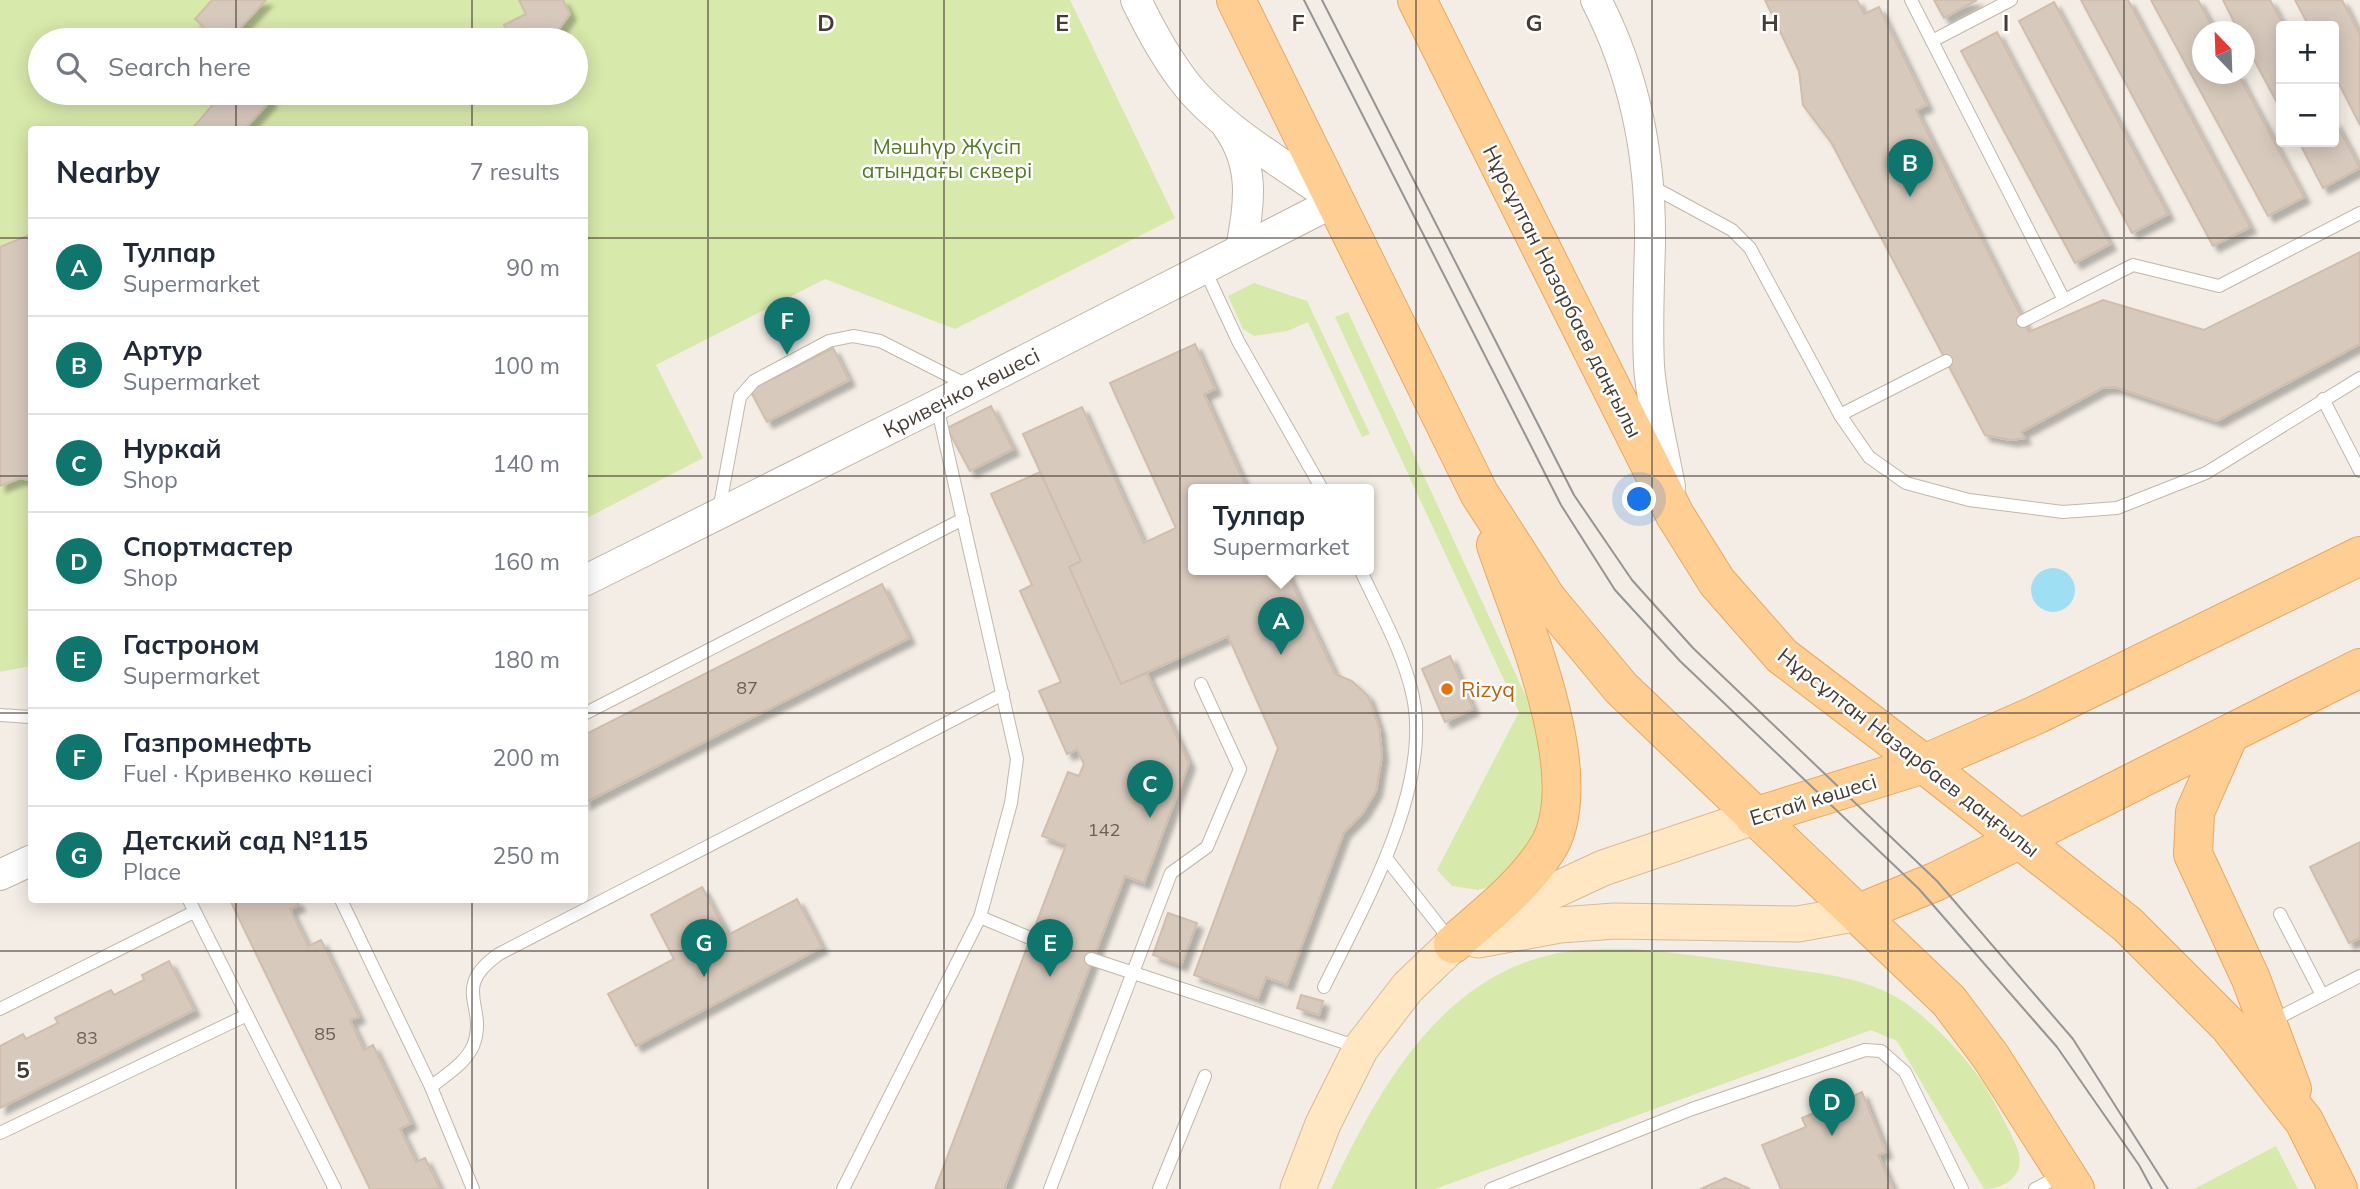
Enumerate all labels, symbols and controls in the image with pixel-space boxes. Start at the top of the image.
text: D [817,8,835,37]
text: E [1055,8,1069,37]
text: F [1291,8,1305,37]
text: G [1525,8,1543,37]
text: H [1761,8,1779,37]
text: I [2003,8,2009,37]
north arrow [2192,21,2255,84]
map controls [2276,21,2339,147]
button: + [2276,21,2339,84]
search box [28,28,588,105]
icon: search [52,48,90,86]
text: Search here [108,50,251,83]
button: − [2276,84,2339,147]
park label: Мәшһүр Жүсіп атындағы сквері [862,133,1032,183]
pin: B [1887,139,1933,197]
street label: Нұрсұлтан Назарбаев даңғылы [1478,140,1648,442]
text: Nearby [56,153,160,191]
text: 7 results [470,157,560,186]
text: Тулпар [123,236,216,269]
text: A [70,253,88,282]
text: 90 m [506,253,560,282]
text: Supermarket [123,269,260,298]
pin: F [764,297,810,355]
text: Артур [123,334,203,367]
street label: Кривенко көшесі [878,341,1044,443]
text: B [71,351,87,380]
text: 100 m [492,351,560,380]
text: Supermarket [123,367,260,396]
text: Нуркай [123,432,221,465]
text: C [71,449,87,478]
text: 140 m [492,449,560,478]
text: Shop [123,465,178,494]
your location [1622,482,1656,516]
popup [1188,484,1374,575]
text: Тулпар [1213,499,1305,532]
text: Спортмастер [123,530,293,563]
text: Supermarket [1213,532,1349,561]
text: D [70,547,88,576]
text: 160 m [492,547,560,576]
text: Shop [123,563,178,592]
pin: A [1258,597,1304,655]
text: Гастроном [123,628,260,661]
street label: Нұрсұлтан Назарбаев даңғылы [1773,642,2045,862]
text: E [72,645,86,674]
text: 180 m [492,645,560,674]
text: Supermarket [123,661,260,690]
house number: 87 [736,676,758,699]
place label: Rizyq [1461,676,1515,702]
marker: Rizyq [1439,681,1455,697]
text: Газпромнефть [123,726,312,759]
text: F [72,743,86,772]
text: 200 m [492,743,560,772]
text: Fuel · Кривенко көшесі [123,759,373,788]
pin: C [1127,760,1173,818]
street label: Естай көшесі [1746,767,1880,831]
house number: 142 [1088,818,1120,841]
text: Детский сад №115 [123,824,368,857]
text: G [70,841,88,870]
text: 250 m [492,841,560,870]
text: Place [123,857,181,886]
pin: G [681,919,727,977]
pin: E [1027,919,1073,977]
house number: 85 [314,1022,336,1045]
house number: 83 [76,1026,98,1049]
text: 5 [16,1055,30,1084]
pin: D [1809,1078,1855,1136]

